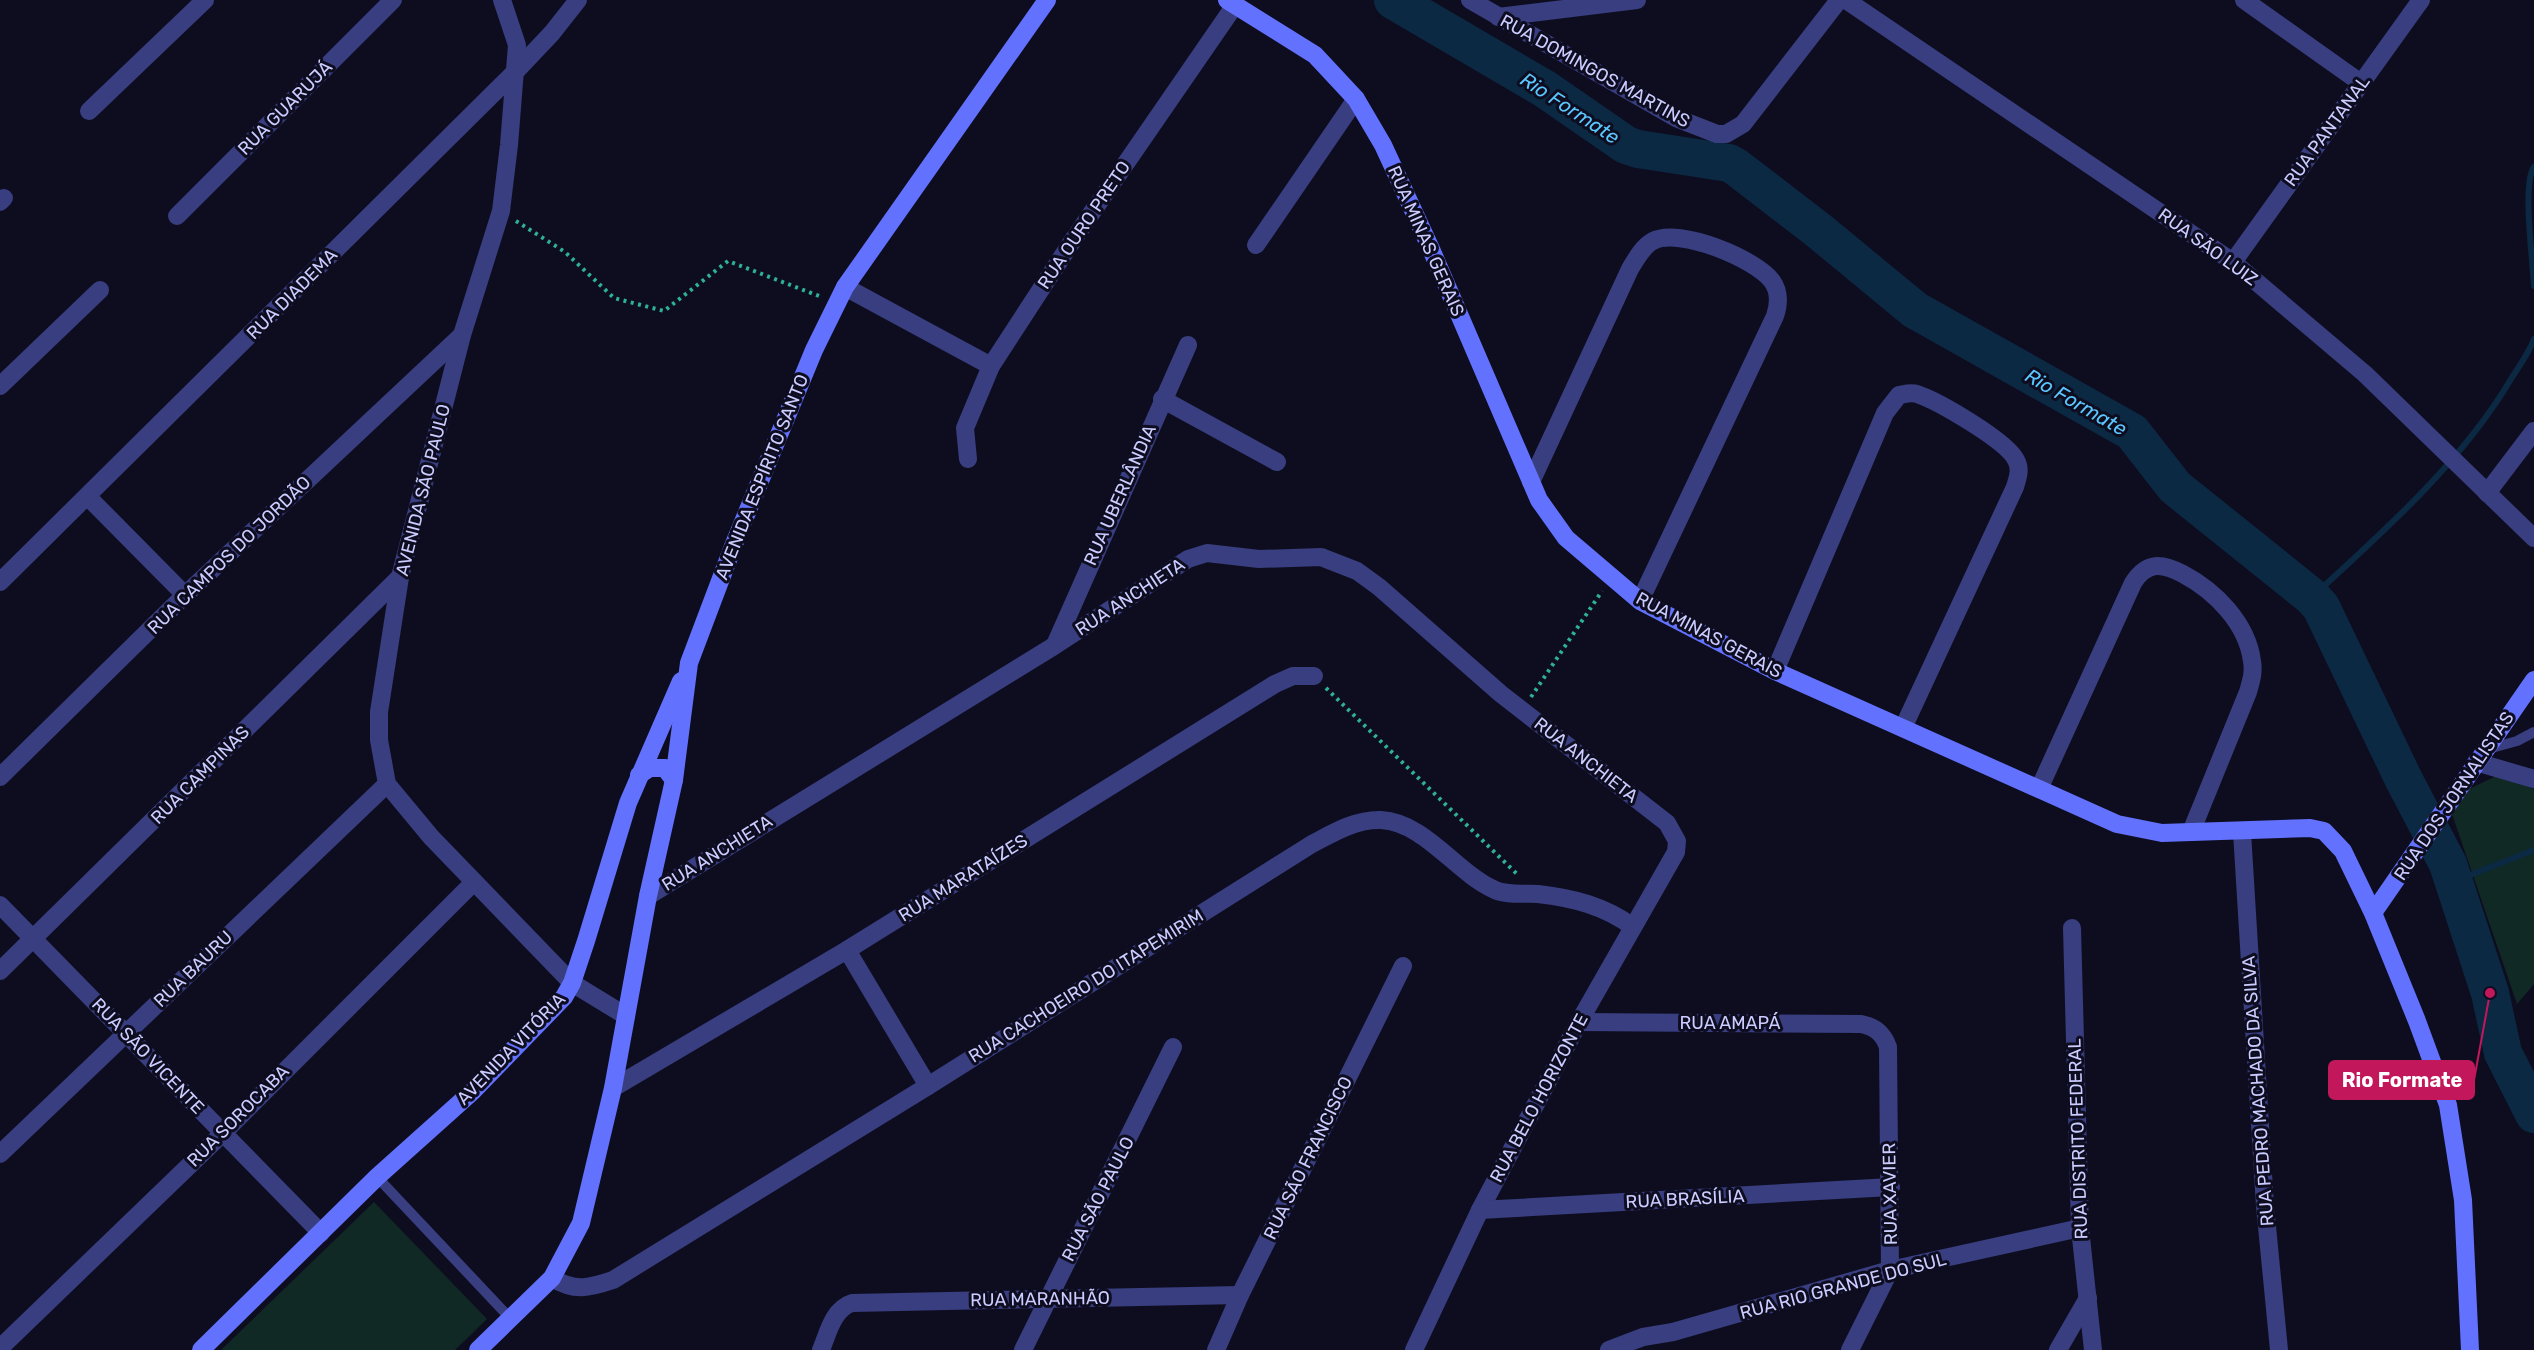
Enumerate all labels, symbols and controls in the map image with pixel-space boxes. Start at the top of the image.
street label: RUA DOMINGOS MARTINS [1496,10,1694,132]
street label: RUA GUARUJÁ [233,56,337,160]
water label: Rio Formate [1516,67,1624,149]
street label: RUA PANTANAL [2279,71,2375,191]
street label: RUA OURO PRETO [1033,157,1135,293]
street label: RUA MINAS GERAIS [1383,162,1469,320]
street label: RUA SÃO LUIZ [2154,203,2262,291]
street label: RUA DIADEMA [242,244,342,344]
water label: Rio Formate [2021,363,2131,441]
street label: AVENIDA ESPÍRITO SANTO [711,371,813,583]
street label: AVENIDA SÃO PAULO [391,402,455,578]
street label: RUA UBERLÂNDIA [1079,421,1161,569]
street label: RUA CAMPOS DO JORDÃO [143,471,315,639]
street label: RUA ANCHIETA [1071,553,1189,641]
street label: RUA MINAS GERAIS [1632,587,1786,683]
street label: RUA DOS JORNALISTAS [2389,708,2519,884]
street label: RUA ANCHIETA [1530,713,1642,807]
street label: RUA CAMPINAS [146,721,254,829]
street label: RUA ANCHIETA [658,810,776,896]
street label: RUA MARATAÍZES [894,829,1032,927]
street label: RUA CACHOEIRO DO ITAPEMIRIM [964,904,1208,1068]
street label: RUA BAURU [149,926,237,1012]
street label: RUA PEDRO MACHADO DA SILVA [2238,955,2278,1227]
street label: AVENIDA VITÓRIA [452,989,570,1109]
street label: RUA SÃO VICENTE [87,993,209,1119]
street label: RUA BELO HORIZONTE [1485,1010,1593,1186]
street label: RUA AMAPÁ [1680,1012,1781,1034]
street label: RUA DISTRITO FEDERAL [2063,1038,2093,1240]
street label: RUA SOROCABA [182,1060,294,1172]
callout: Rio Formate [2329,1061,2474,1099]
text: Rio Formate [2342,1068,2462,1092]
street label: RUA SÃO FRANCISCO [1259,1073,1357,1243]
street label: RUA SÃO PAULO [1057,1133,1139,1265]
street label: RUA XAVIER [1878,1143,1902,1245]
street label: RUA BRASÍLIA [1625,1185,1745,1213]
street label: RUA RIO GRANDE DO SUL [1737,1248,1949,1324]
street label: RUA MARANHÃO [970,1287,1110,1311]

